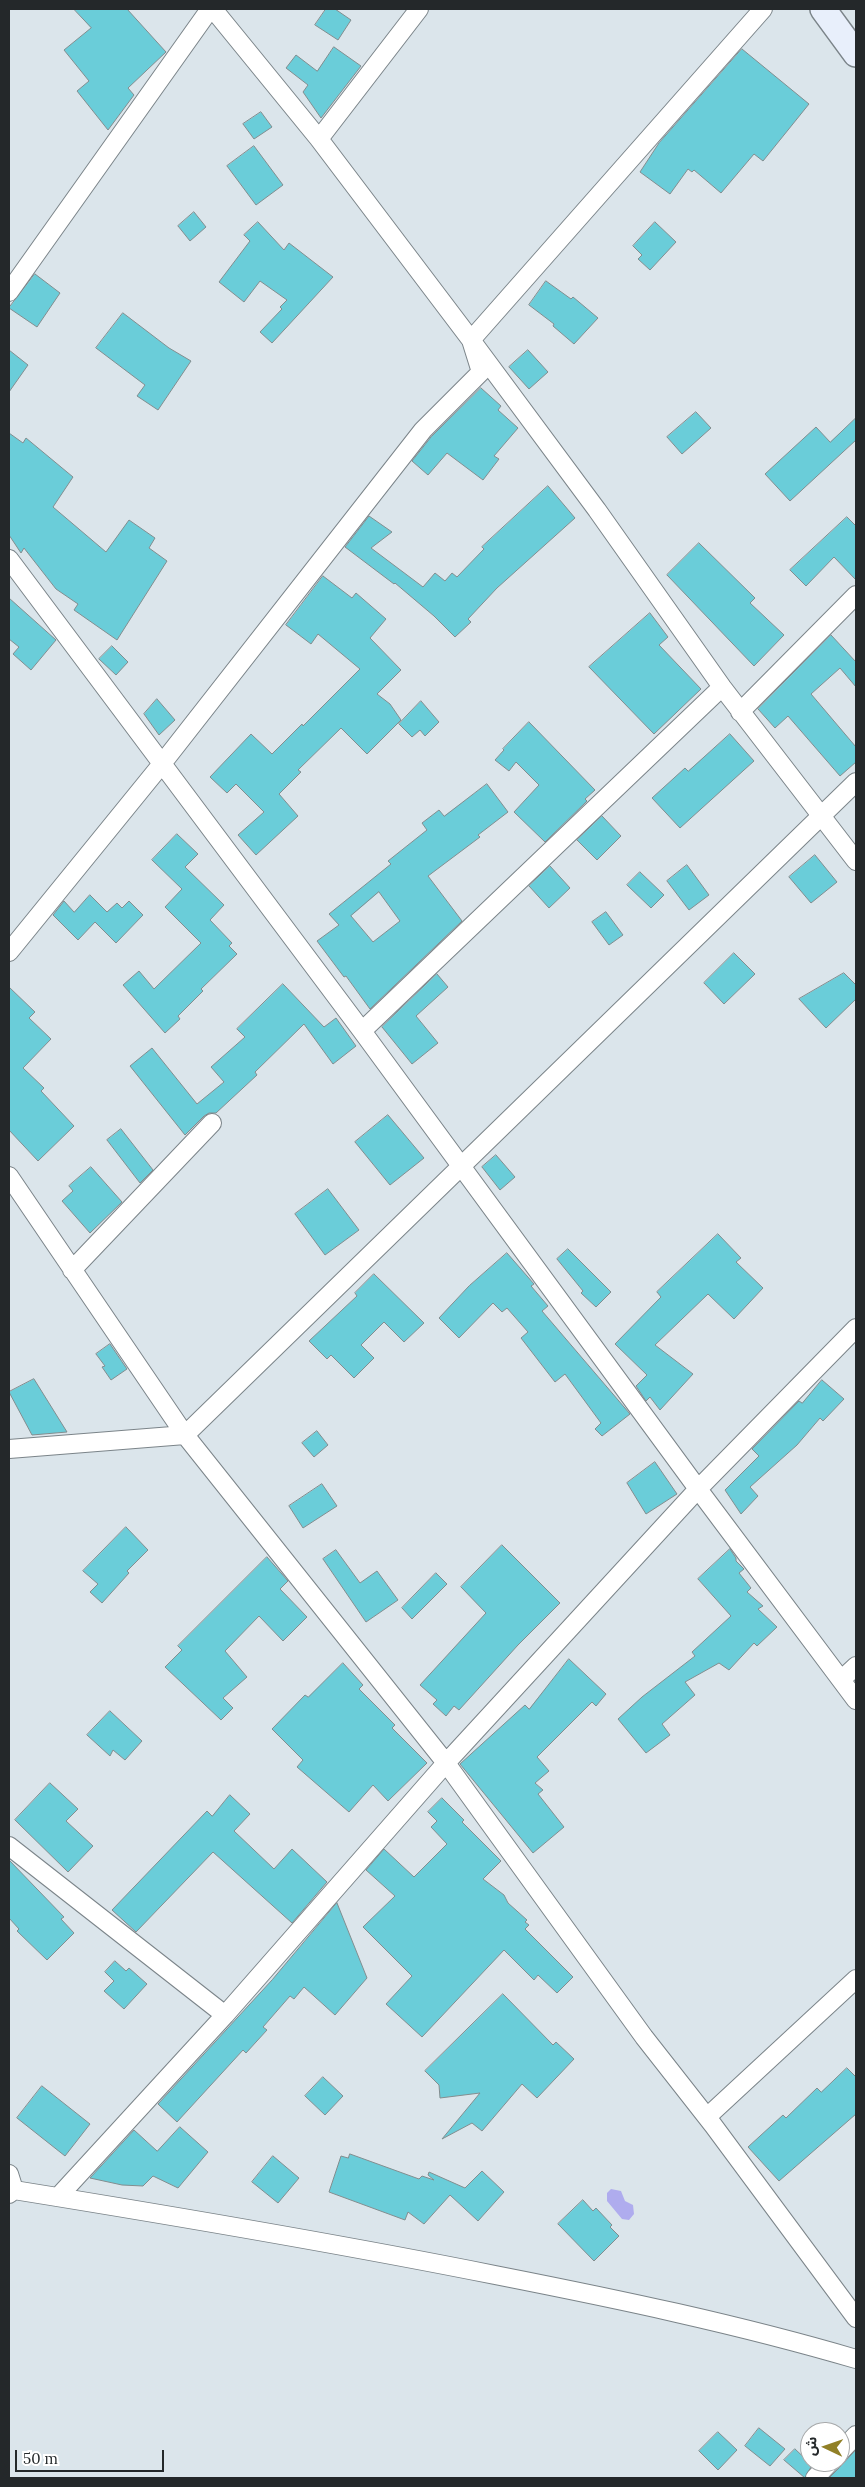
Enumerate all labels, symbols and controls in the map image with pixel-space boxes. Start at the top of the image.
north arrow [800,2422,850,2472]
text: ش [802,2436,821,2456]
scale bar [18,2440,166,2472]
text: 50 m [23,2449,58,2468]

